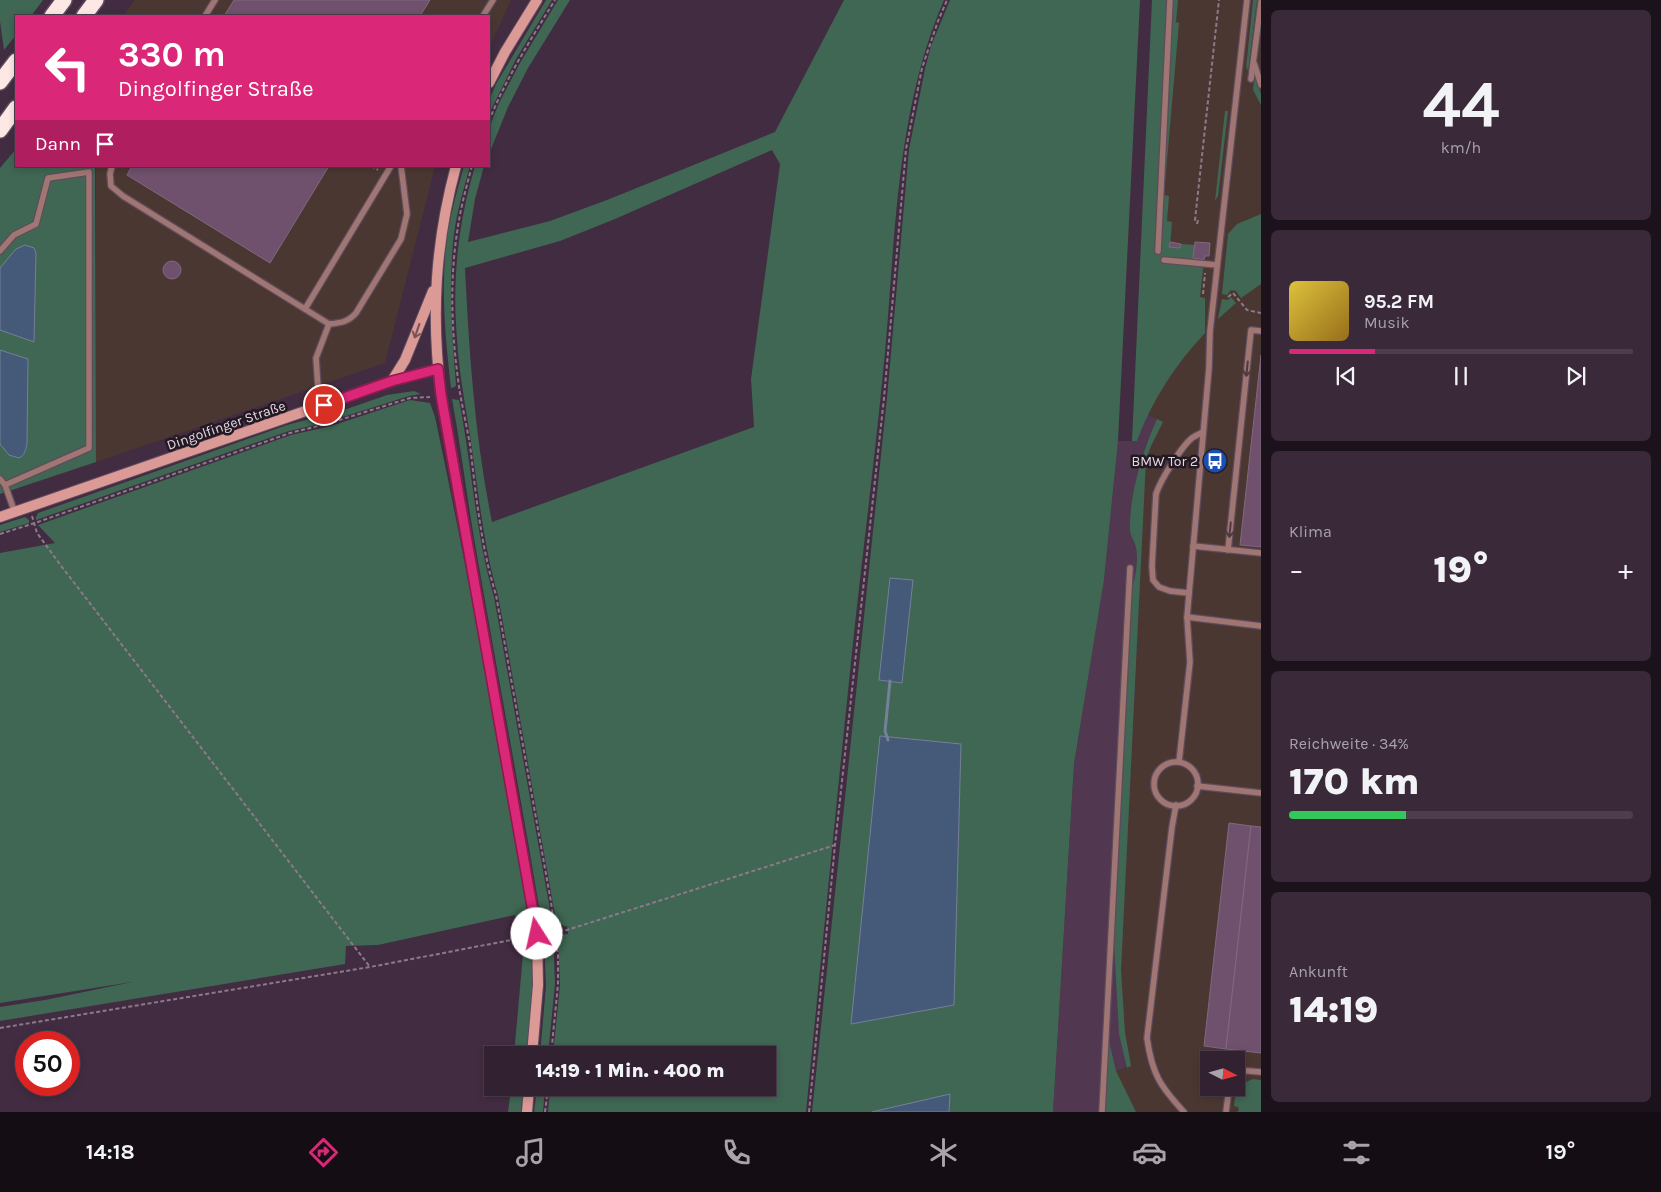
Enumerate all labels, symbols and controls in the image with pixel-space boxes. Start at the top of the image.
text: 330 m [118,34,226,75]
icon: left [35,35,100,100]
text: 44 [1422,67,1500,143]
text: Dingolfinger Straße [118,76,314,102]
icon: arrive [91,130,119,158]
text: Dann [35,133,81,155]
text: km/h [1441,138,1481,157]
text: 95.2 FM [1364,291,1434,313]
text: Musik [1364,313,1409,332]
one-way arrow [412,322,421,338]
one-way arrow [1242,361,1252,377]
icon: previous [1332,362,1360,390]
icon: pause [1447,362,1475,390]
icon: next [1562,362,1590,390]
pin [303,384,345,426]
icon: arrive [310,391,338,419]
street label: Dingolfinger Straße [165,397,288,454]
bus stop icon: BMW Tor 2 [1202,448,1228,474]
place label: BMW Tor 2 [1132,453,1198,470]
one-way arrow [1225,522,1235,538]
text: Klima [1289,522,1332,541]
text: 19° [1433,547,1489,592]
text: − [1289,553,1304,586]
text: + [1618,553,1633,586]
text: Reichweite · 34% [1289,734,1409,753]
text: 170 km [1289,759,1420,804]
position arrow [510,907,562,959]
text: Ankunft [1289,962,1348,981]
text: 14:19 [1289,987,1378,1032]
speed limit sign: 50 [15,1031,80,1096]
north arrow [1200,1051,1245,1096]
map controls [1200,1051,1245,1096]
text: 14:19 · 1 Min. · 400 m [535,1060,725,1082]
icon: directions [306,1135,341,1170]
icon: music [513,1135,548,1170]
icon: phone [719,1135,754,1170]
icon: climate [926,1135,961,1170]
icon: car [1132,1135,1167,1170]
icon: filters [1339,1135,1374,1170]
text: 14:18 [86,1139,135,1165]
text: 19° [1545,1139,1575,1165]

